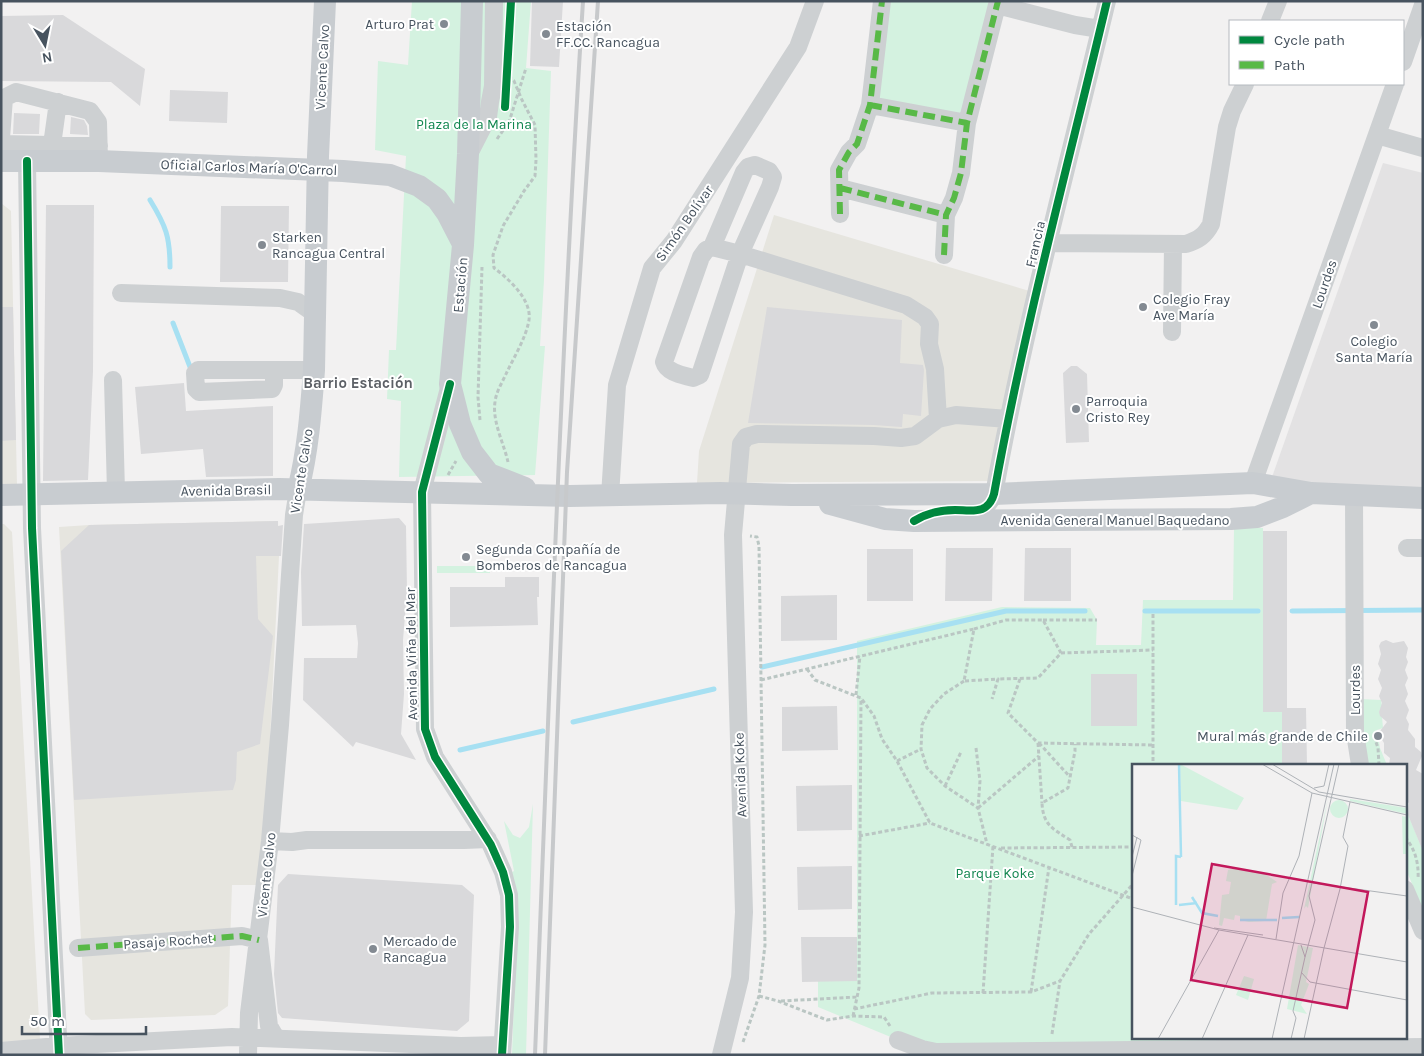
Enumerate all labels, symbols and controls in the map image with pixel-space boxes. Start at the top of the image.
place label: Arturo Prat [365,16,434,33]
marker: Arturo Prat [438,18,450,30]
place label: Estación FF.CC. Rancagua [556,18,660,51]
north arrow [20,20,70,70]
legend [1229,20,1404,85]
street label: Vicente Calvo [312,24,333,110]
marker: Estación FF.CC. Rancagua [540,28,552,40]
text: Cycle path [1274,31,1345,49]
text: N [41,48,54,67]
text: Path [1274,56,1305,74]
park label: Plaza de la Marina [416,116,532,133]
street label: Oficial Carlos María O'Carrol [160,156,338,179]
street label: Simón Bolívar [652,181,718,265]
street label: Francia [1022,219,1049,269]
place label: Starken Rancagua Central [272,229,385,262]
marker: Starken Rancagua Central [256,239,268,251]
street label: Estación [450,257,471,314]
street label: Lourdes [1308,257,1341,311]
place label: Colegio Fray Ave María [1153,291,1230,324]
marker: Colegio Fray Ave María [1137,301,1149,313]
marker: Colegio Santa María [1368,319,1380,331]
place label: Colegio Santa María [1335,333,1413,366]
district label: Barrio Estación [303,374,413,392]
place label: Parroquia Cristo Rey [1086,393,1150,426]
marker: Parroquia Cristo Rey [1070,403,1082,415]
street label: Vicente Calvo [286,427,317,515]
street label: Avenida Brasil [180,481,272,500]
street label: Avenida General Manuel Baquedano [1000,512,1230,529]
place label: Segunda Compañía de Bomberos de Rancagua [476,541,627,574]
marker: Segunda Compañía de Bomberos de Rancagua [460,551,472,563]
street label: Avenida Viña del Mar [402,587,421,721]
street label: Lourdes [1347,665,1364,715]
place label: Mural más grande de Chile [1197,728,1368,745]
marker: Mural más grande de Chile [1372,730,1384,742]
street label: Avenida Koke [731,732,750,818]
inset map [1132,764,1406,1038]
street label: Vicente Calvo [254,832,279,919]
park label: Parque Koke [956,865,1034,882]
street label: Pasaje Rochet [123,930,213,953]
place label: Mercado de Rancagua [383,933,457,966]
marker: Mercado de Rancagua [367,943,379,955]
scale bar [22,1004,146,1036]
text: 50 m [30,1012,65,1030]

